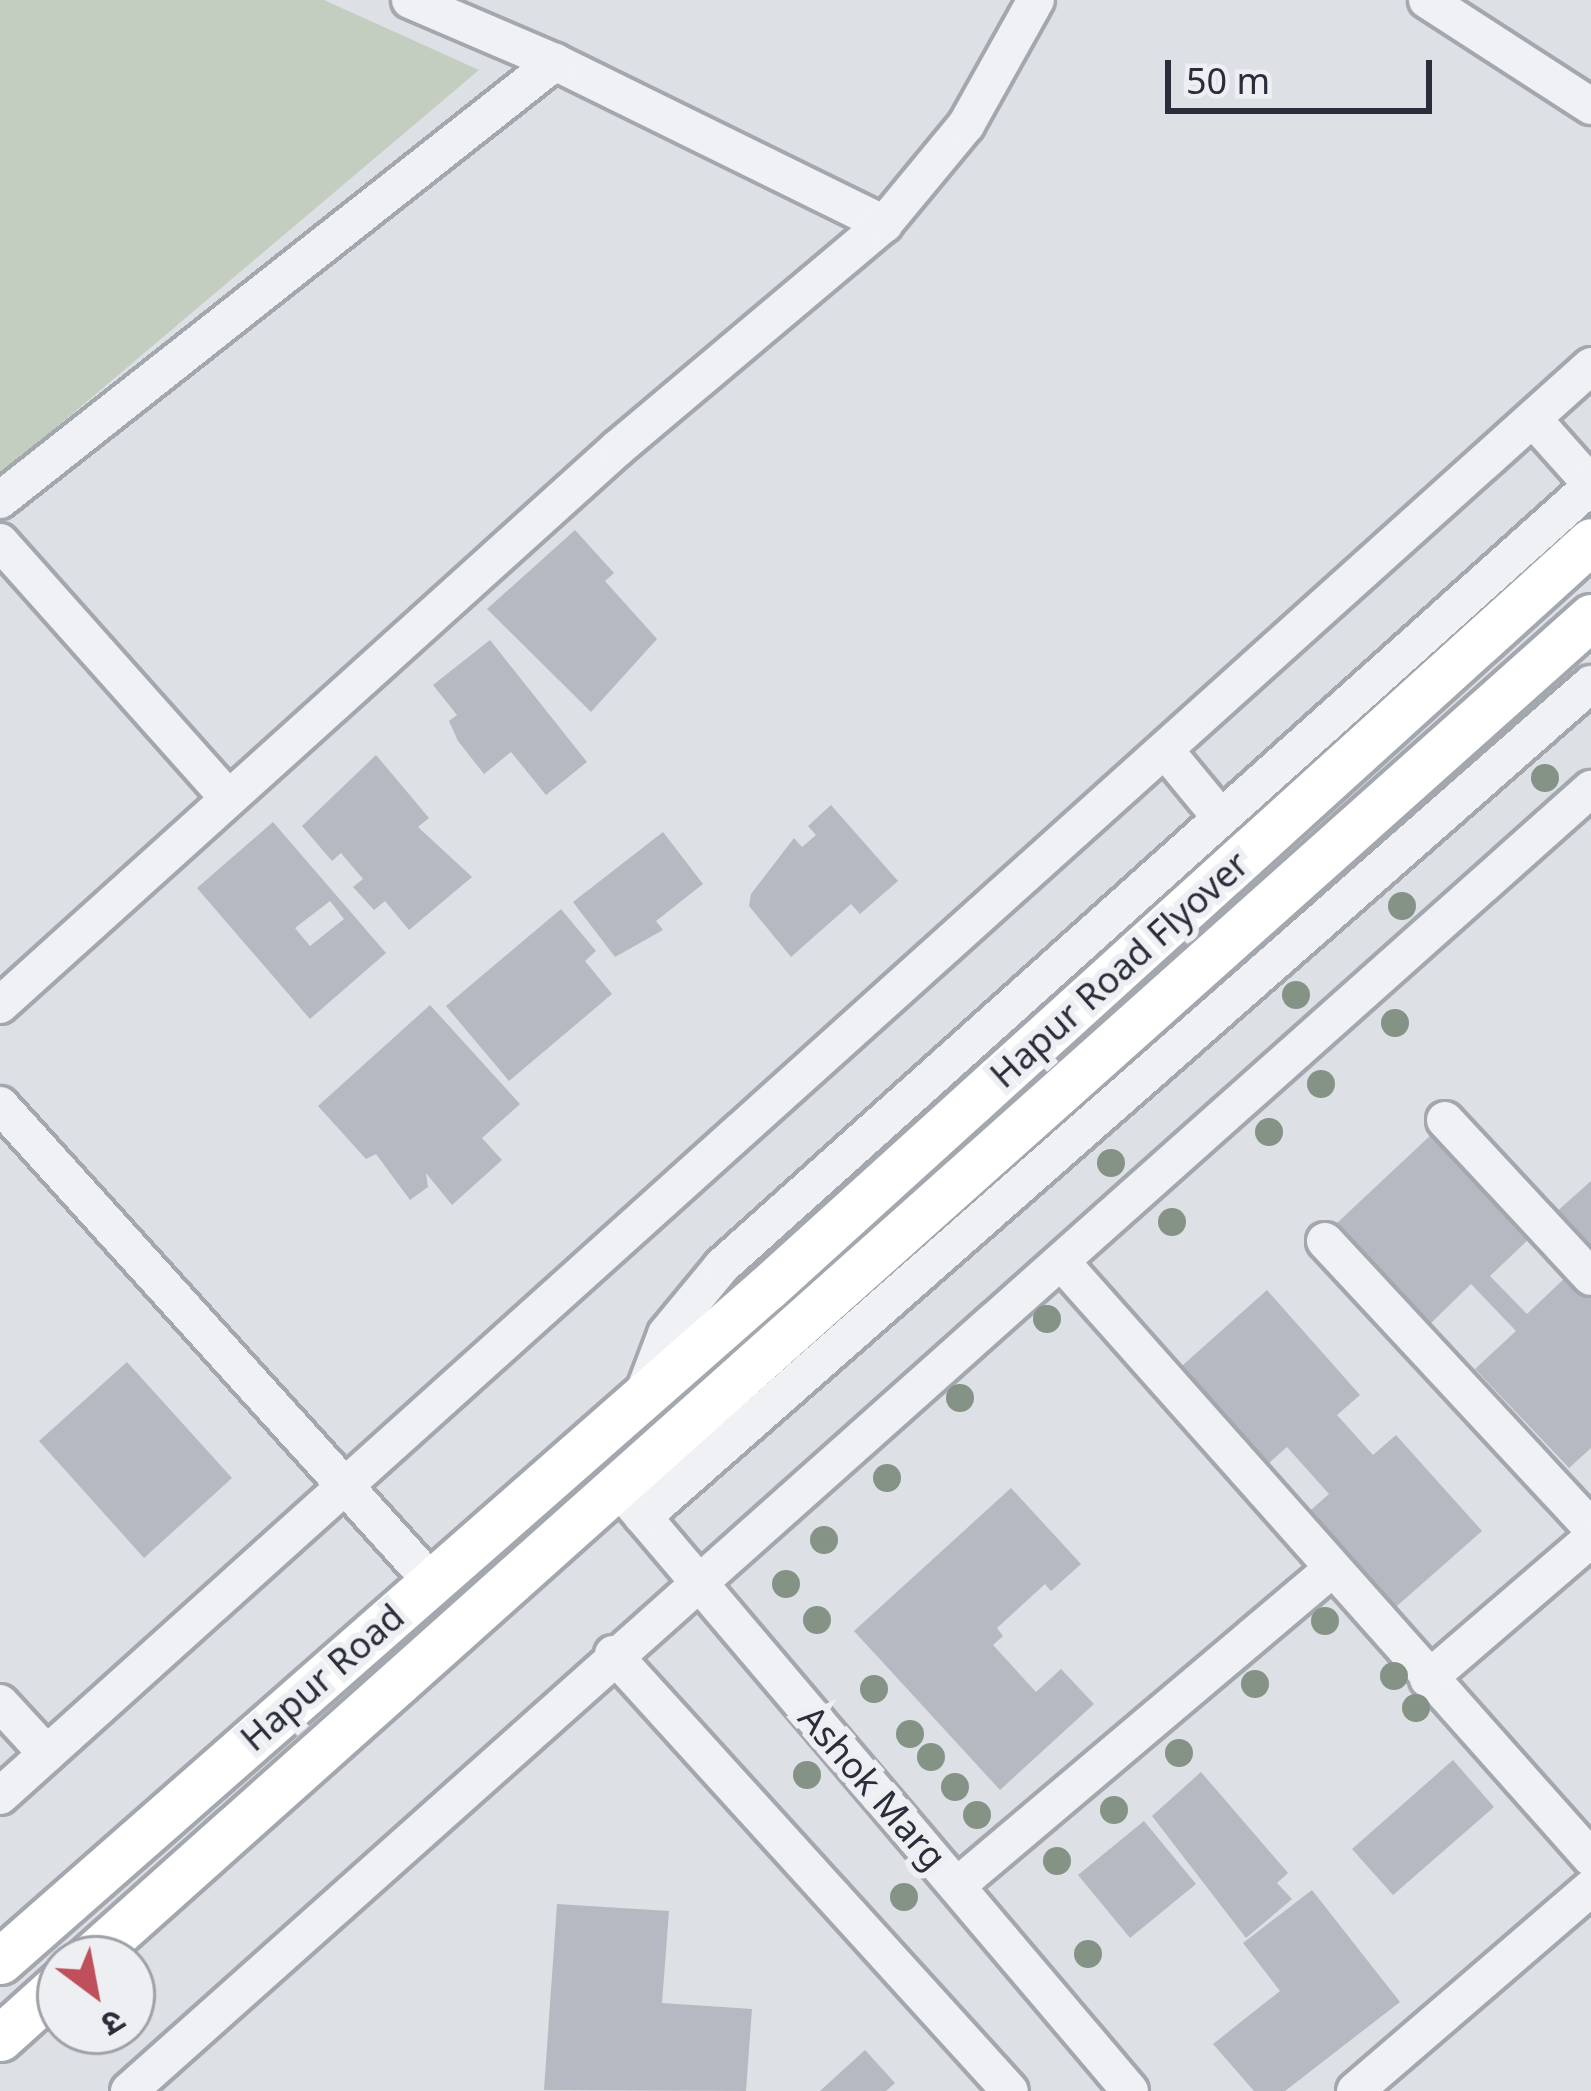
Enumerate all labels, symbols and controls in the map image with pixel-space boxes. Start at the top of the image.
scale bar [1171,36,1438,110]
text: 50 m [1186,56,1270,105]
street label: Hapur Road Flyover [981,842,1257,1096]
street label: Hapur Road [232,1594,412,1760]
street label: Ashok Marg [790,1696,956,1878]
north arrow [36,1935,156,2055]
text: उ [94,1999,134,2048]

